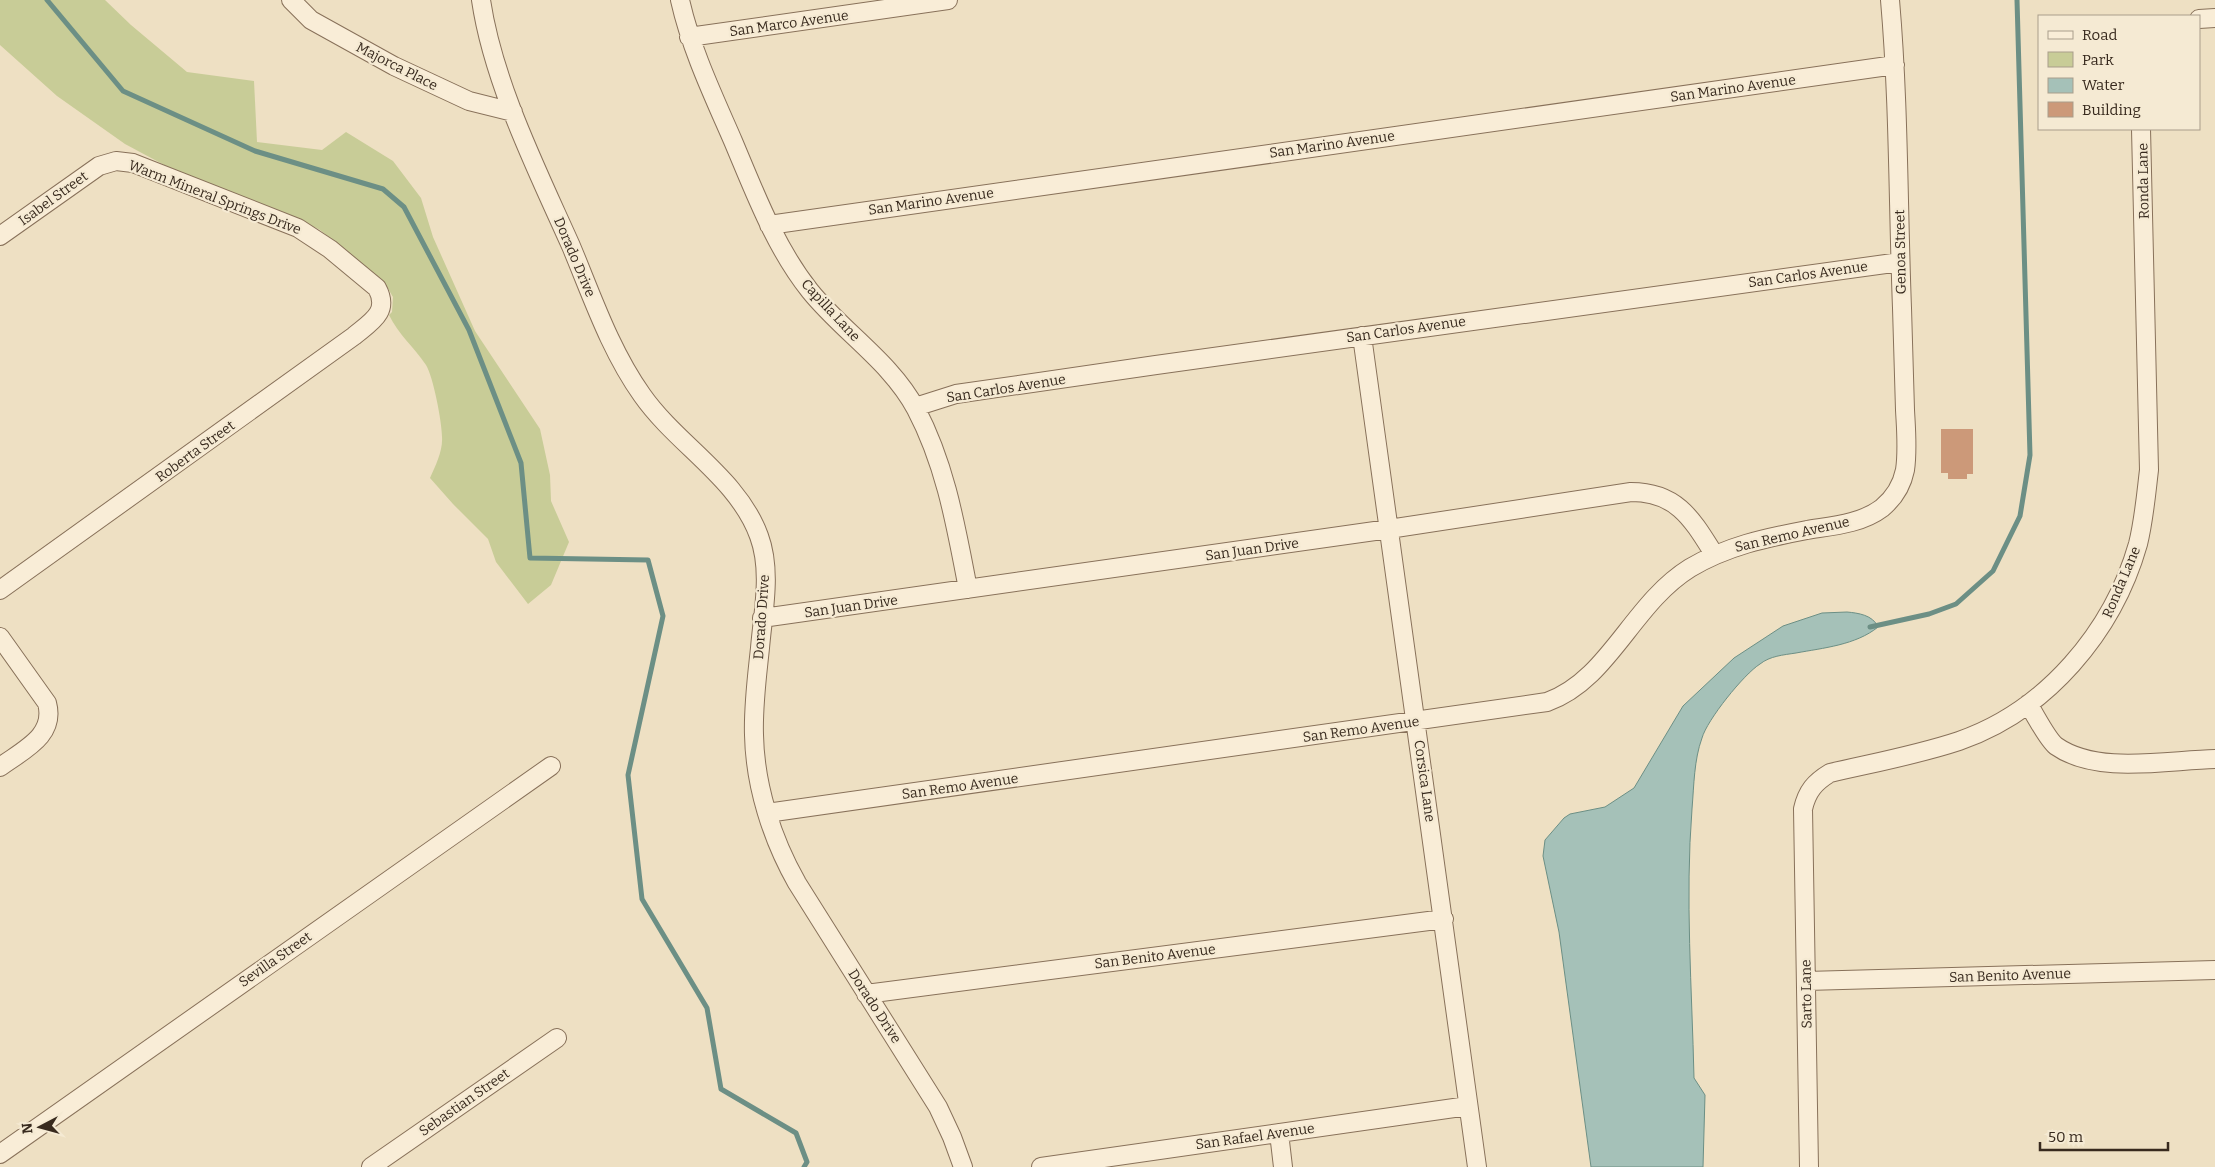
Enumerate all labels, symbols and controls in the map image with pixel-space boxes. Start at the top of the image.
street label: San Marco Avenue [728,7,850,40]
legend [2038,15,2200,130]
text: Road [2082,26,2117,44]
street label: Majorca Place [353,39,440,94]
text: Park [2082,51,2114,69]
street label: San Marino Avenue [1669,71,1797,106]
text: Water [2082,76,2125,94]
text: Building [2082,101,2141,119]
street label: San Marino Avenue [1268,127,1396,162]
street label: Ronda Lane [2134,143,2153,219]
street label: Warm Mineral Springs Drive [126,157,303,238]
street label: Isabel Street [15,168,91,229]
street label: San Marino Avenue [867,184,995,219]
street label: Genoa Street [1891,209,1910,295]
street label: Dorado Drive [550,215,599,300]
street label: San Carlos Avenue [1747,258,1869,291]
street label: Capilla Lane [797,276,864,345]
street label: San Carlos Avenue [1345,313,1467,346]
street label: San Carlos Avenue [945,371,1067,406]
street label: Roberta Street [152,417,238,486]
street label: San Remo Avenue [1733,513,1851,556]
street label: San Juan Drive [1204,535,1300,564]
street label: Ronda Lane [2099,544,2144,621]
street label: Dorado Drive [750,574,773,660]
street label: San Juan Drive [803,592,899,621]
street label: San Remo Avenue [1302,713,1420,746]
street label: Corsica Lane [1410,739,1439,823]
street label: San Remo Avenue [901,770,1019,803]
street label: Sevilla Street [236,928,315,991]
street label: San Benito Avenue [1094,941,1217,972]
street label: Sarto Lane [1797,959,1816,1029]
street label: San Benito Avenue [1949,965,2071,986]
street label: Dorado Drive [844,966,905,1047]
street label: Sebastian Street [416,1065,513,1140]
north arrow [15,1102,65,1152]
street label: San Rafael Avenue [1194,1120,1316,1153]
scale bar [2040,1120,2168,1152]
text: N [19,1122,37,1135]
text: 50 m [2048,1128,2084,1146]

